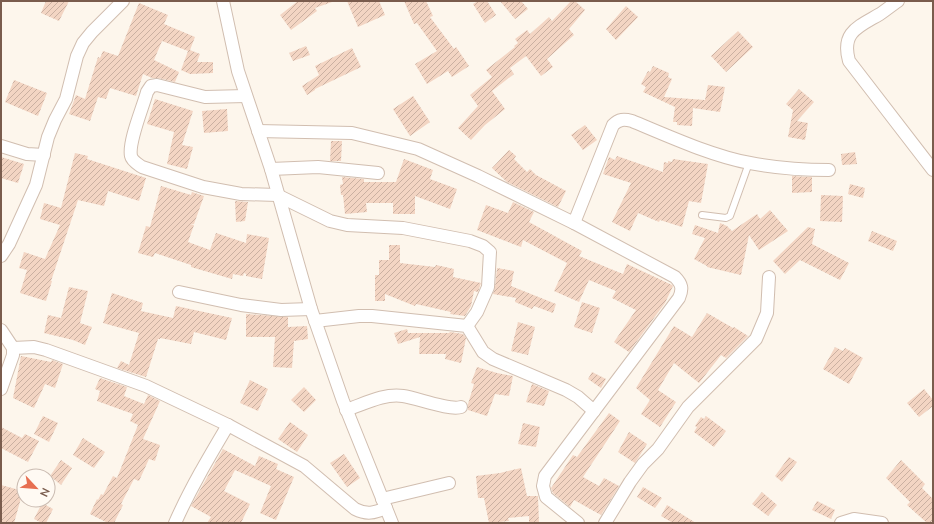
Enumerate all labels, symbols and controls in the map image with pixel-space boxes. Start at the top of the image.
north arrow [16,468,56,508]
text: N [36,485,53,499]

